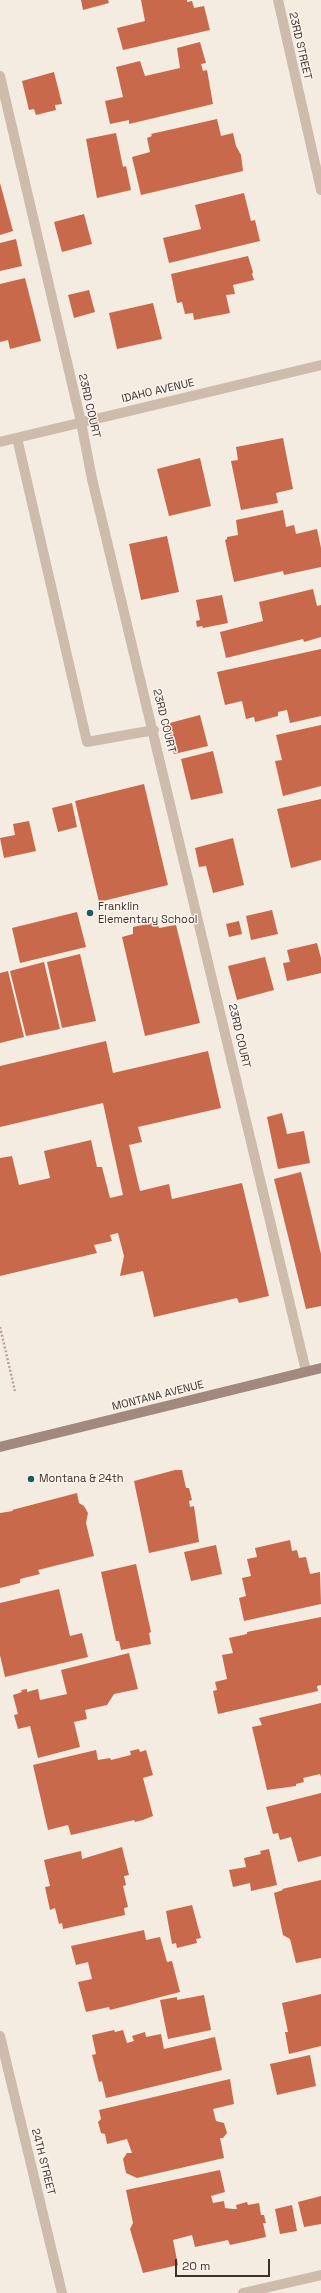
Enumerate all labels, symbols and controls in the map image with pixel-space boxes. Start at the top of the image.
street label: 23RD STREET [286,11,314,81]
street label: 23RD COURT [75,373,103,439]
street label: IDAHO AVENUE [120,376,196,406]
street label: 23RD COURT [150,688,178,754]
place label: Franklin Elementary School [98,900,197,926]
marker: Franklin Elementary School [85,908,95,918]
street label: 23RD COURT [225,1003,253,1069]
street label: MONTANA AVENUE [111,1378,205,1414]
place label: Montana & 24th [39,1472,124,1486]
marker: Montana & 24th [26,1474,36,1484]
street label: 24TH STREET [28,2127,58,2197]
scale bar [177,2251,272,2277]
text: 20 m [182,2258,210,2274]

